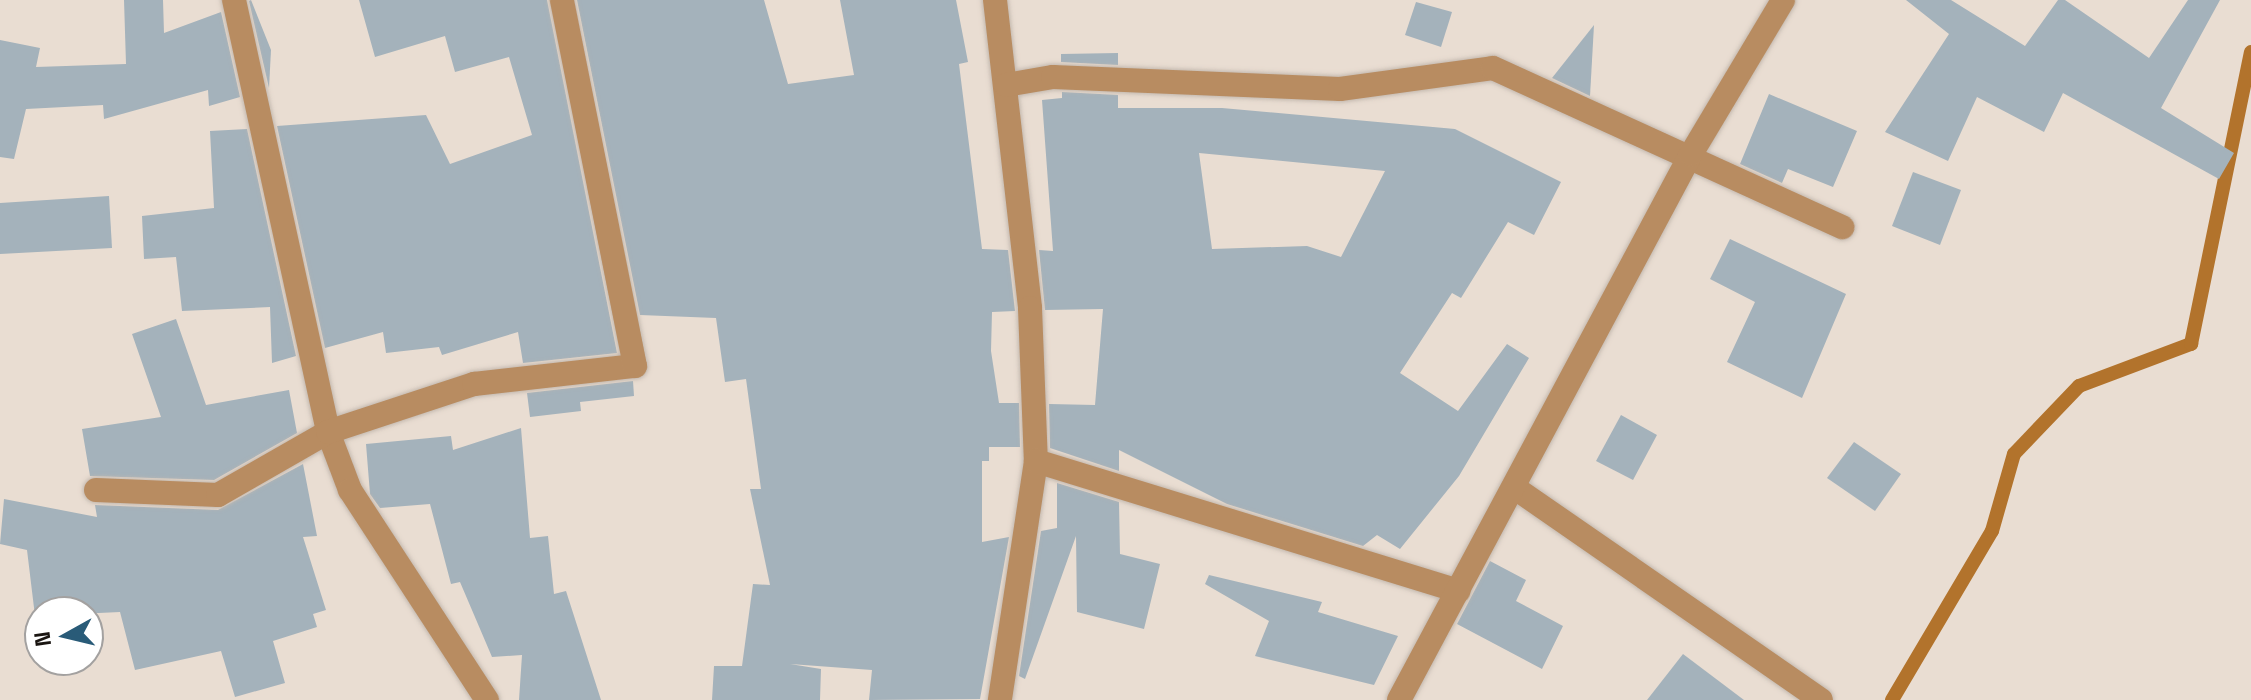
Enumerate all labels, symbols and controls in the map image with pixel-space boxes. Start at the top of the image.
north arrow [24,596,104,676]
text: N [27,630,57,648]

